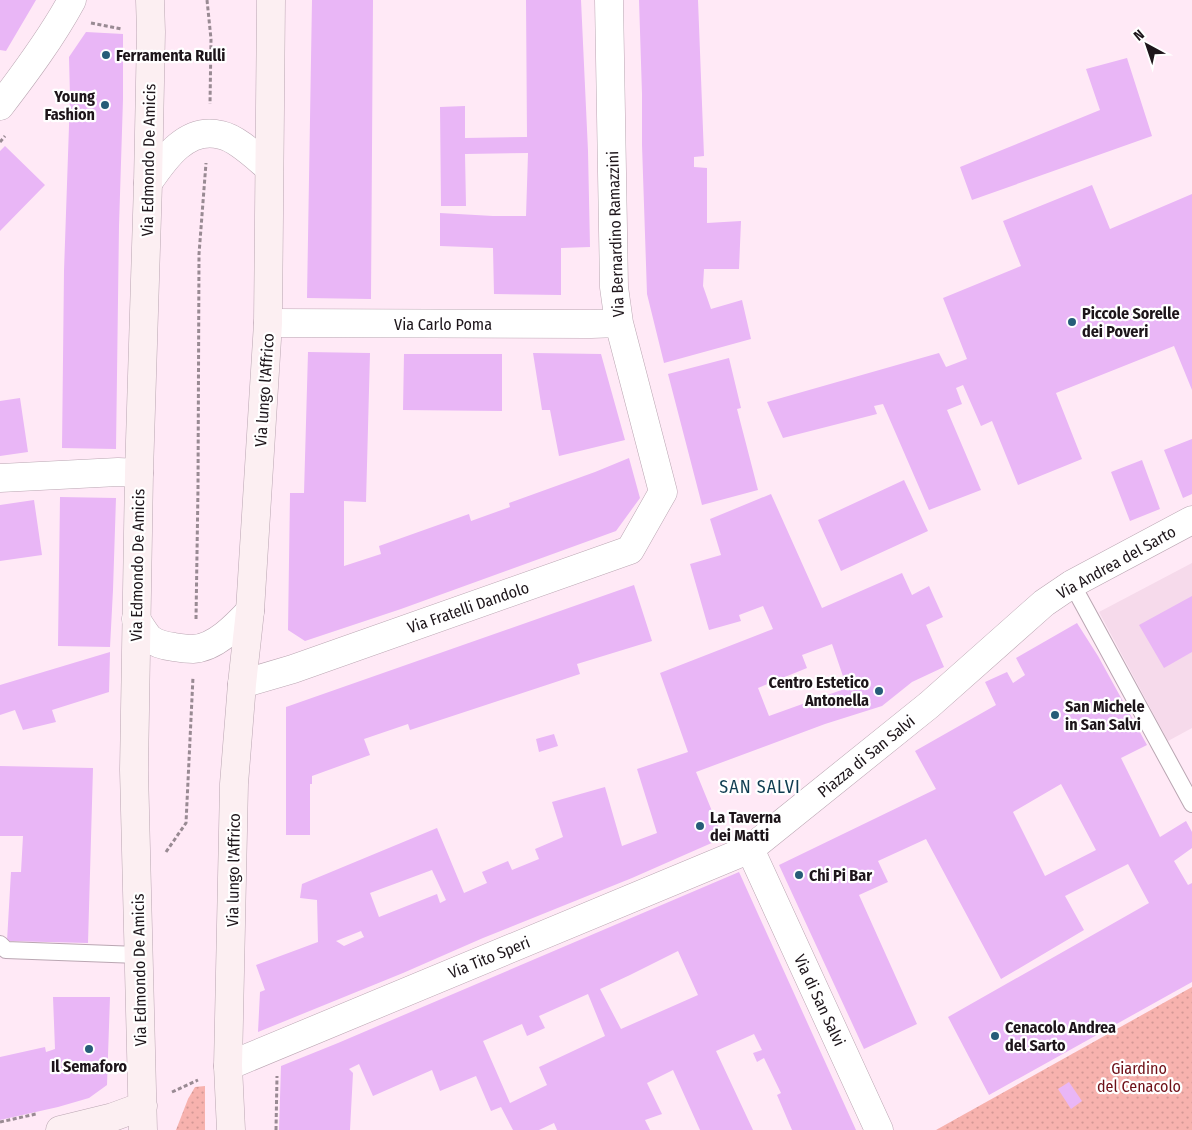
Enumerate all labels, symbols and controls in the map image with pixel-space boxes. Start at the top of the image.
north arrow [1122,20,1172,70]
text: N [1130,26,1148,45]
place label: Ferramenta Rulli [116,46,225,65]
marker: Ferramenta Rulli [100,49,112,61]
street label: Via Edmondo De Amicis [138,83,159,237]
place label: Young Fashion [45,87,95,124]
marker: Young Fashion [99,99,111,111]
street label: Via Bernardino Ramazzini [603,151,628,317]
place label: Piccole Sorelle dei Poveri [1082,304,1180,341]
street label: Via Carlo Poma [394,315,492,334]
marker: Piccole Sorelle dei Poveri [1066,316,1078,328]
street label: Via lungo l'Affrico [251,333,278,447]
street label: Via Edmondo De Amicis [127,488,148,642]
street label: Via Andrea del Sarto [1054,522,1179,603]
street label: Via Fratelli Dandolo [405,578,531,637]
place label: Centro Estetico Antonella [769,673,869,710]
marker: Centro Estetico Antonella [873,685,885,697]
place label: San Michele in San Salvi [1065,697,1145,734]
marker: San Michele in San Salvi [1049,709,1061,721]
street label: Piazza di San Salvi [814,711,919,801]
district label: SAN SALVI [719,776,801,798]
place label: La Taverna dei Matti [710,808,781,845]
street label: Via lungo l'Affrico [223,813,244,927]
marker: La Taverna dei Matti [694,820,706,832]
place label: Chi Pi Bar [809,866,872,885]
marker: Chi Pi Bar [793,869,805,881]
street label: Via Edmondo De Amicis [129,893,150,1047]
street label: Via Tito Speri [446,932,533,982]
street label: Via di San Salvi [790,951,849,1049]
place label: Cenacolo Andrea del Sarto [1005,1018,1116,1055]
marker: Cenacolo Andrea del Sarto [989,1030,1001,1042]
marker: Il Semaforo [83,1043,95,1055]
place label: Il Semaforo [51,1057,128,1076]
park label: Giardino del Cenacolo [1097,1059,1181,1096]

